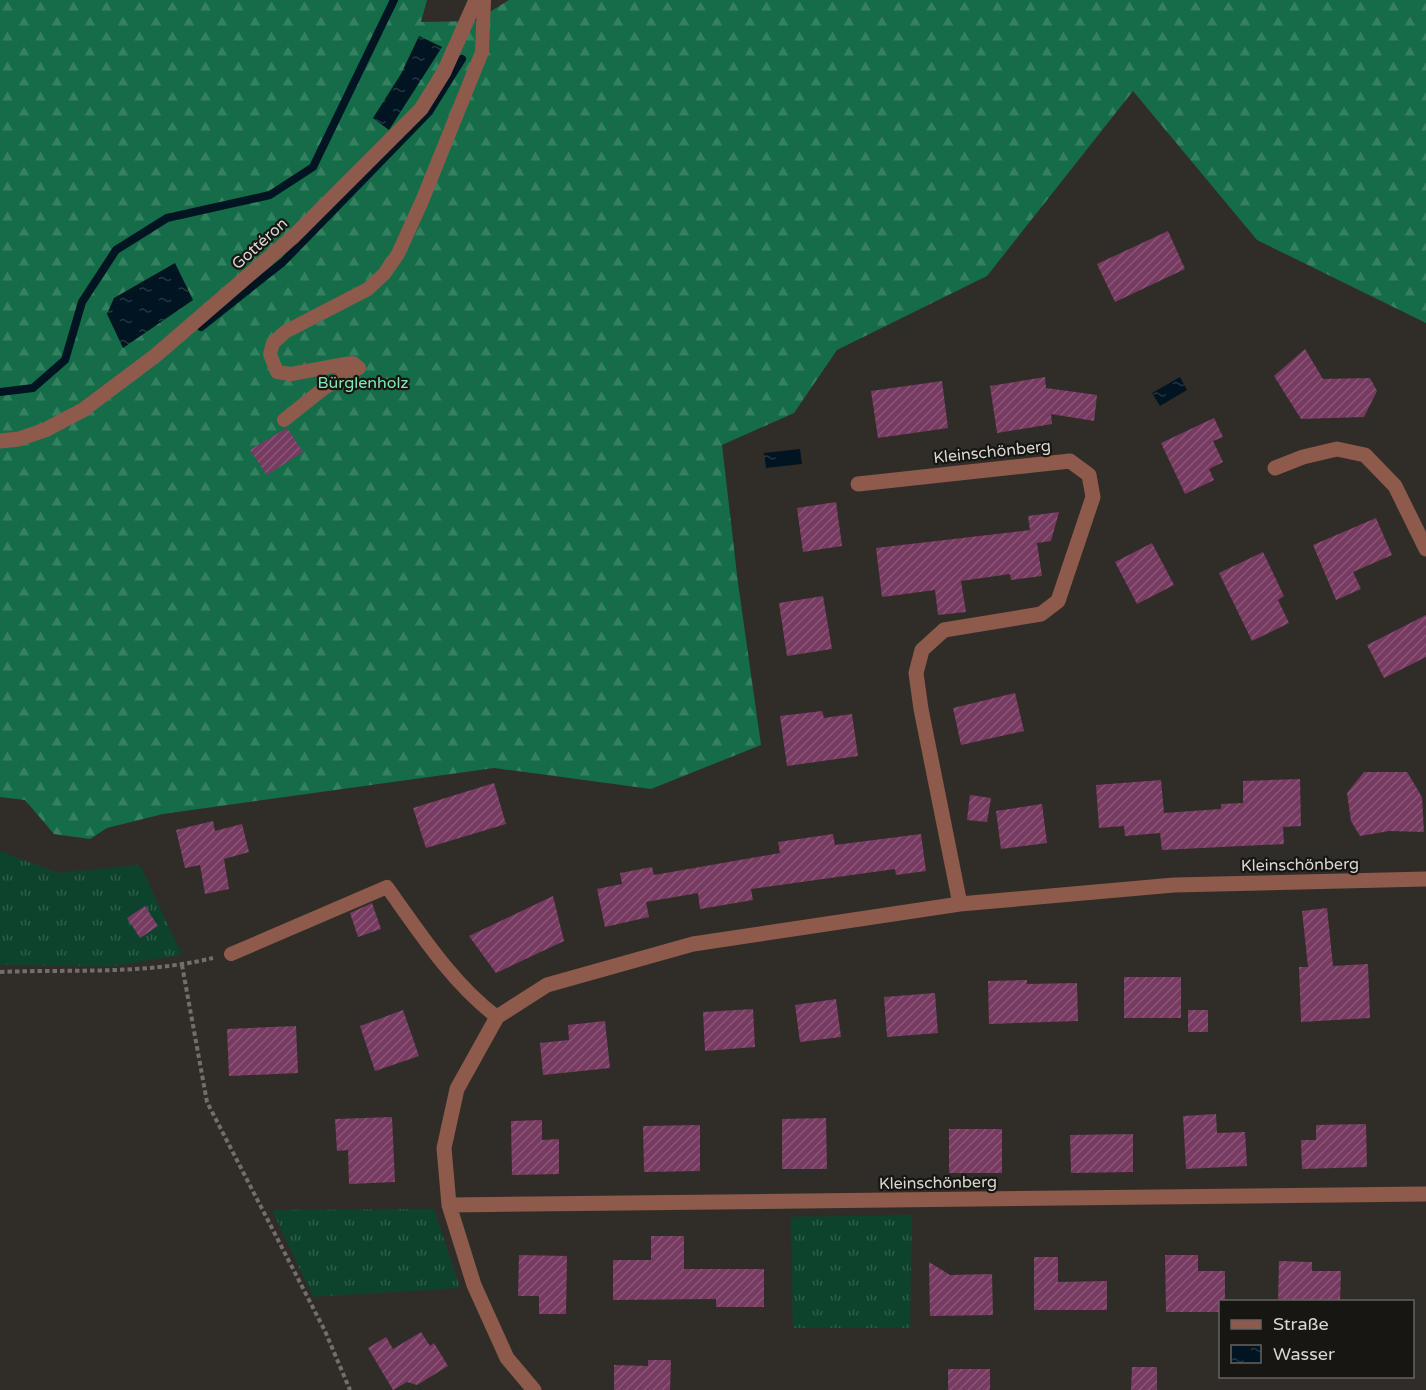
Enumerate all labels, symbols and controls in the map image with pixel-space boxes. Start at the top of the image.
street label: Gottéron [228,213,292,274]
park label: Bürglenholz [318,373,408,393]
street label: Kleinschönberg [932,436,1052,468]
street label: Kleinschönberg [1241,854,1359,876]
street label: Kleinschönberg [879,1172,997,1194]
legend [1219,1300,1414,1378]
text: Straße [1273,1313,1329,1335]
text: Wasser [1273,1343,1335,1365]

